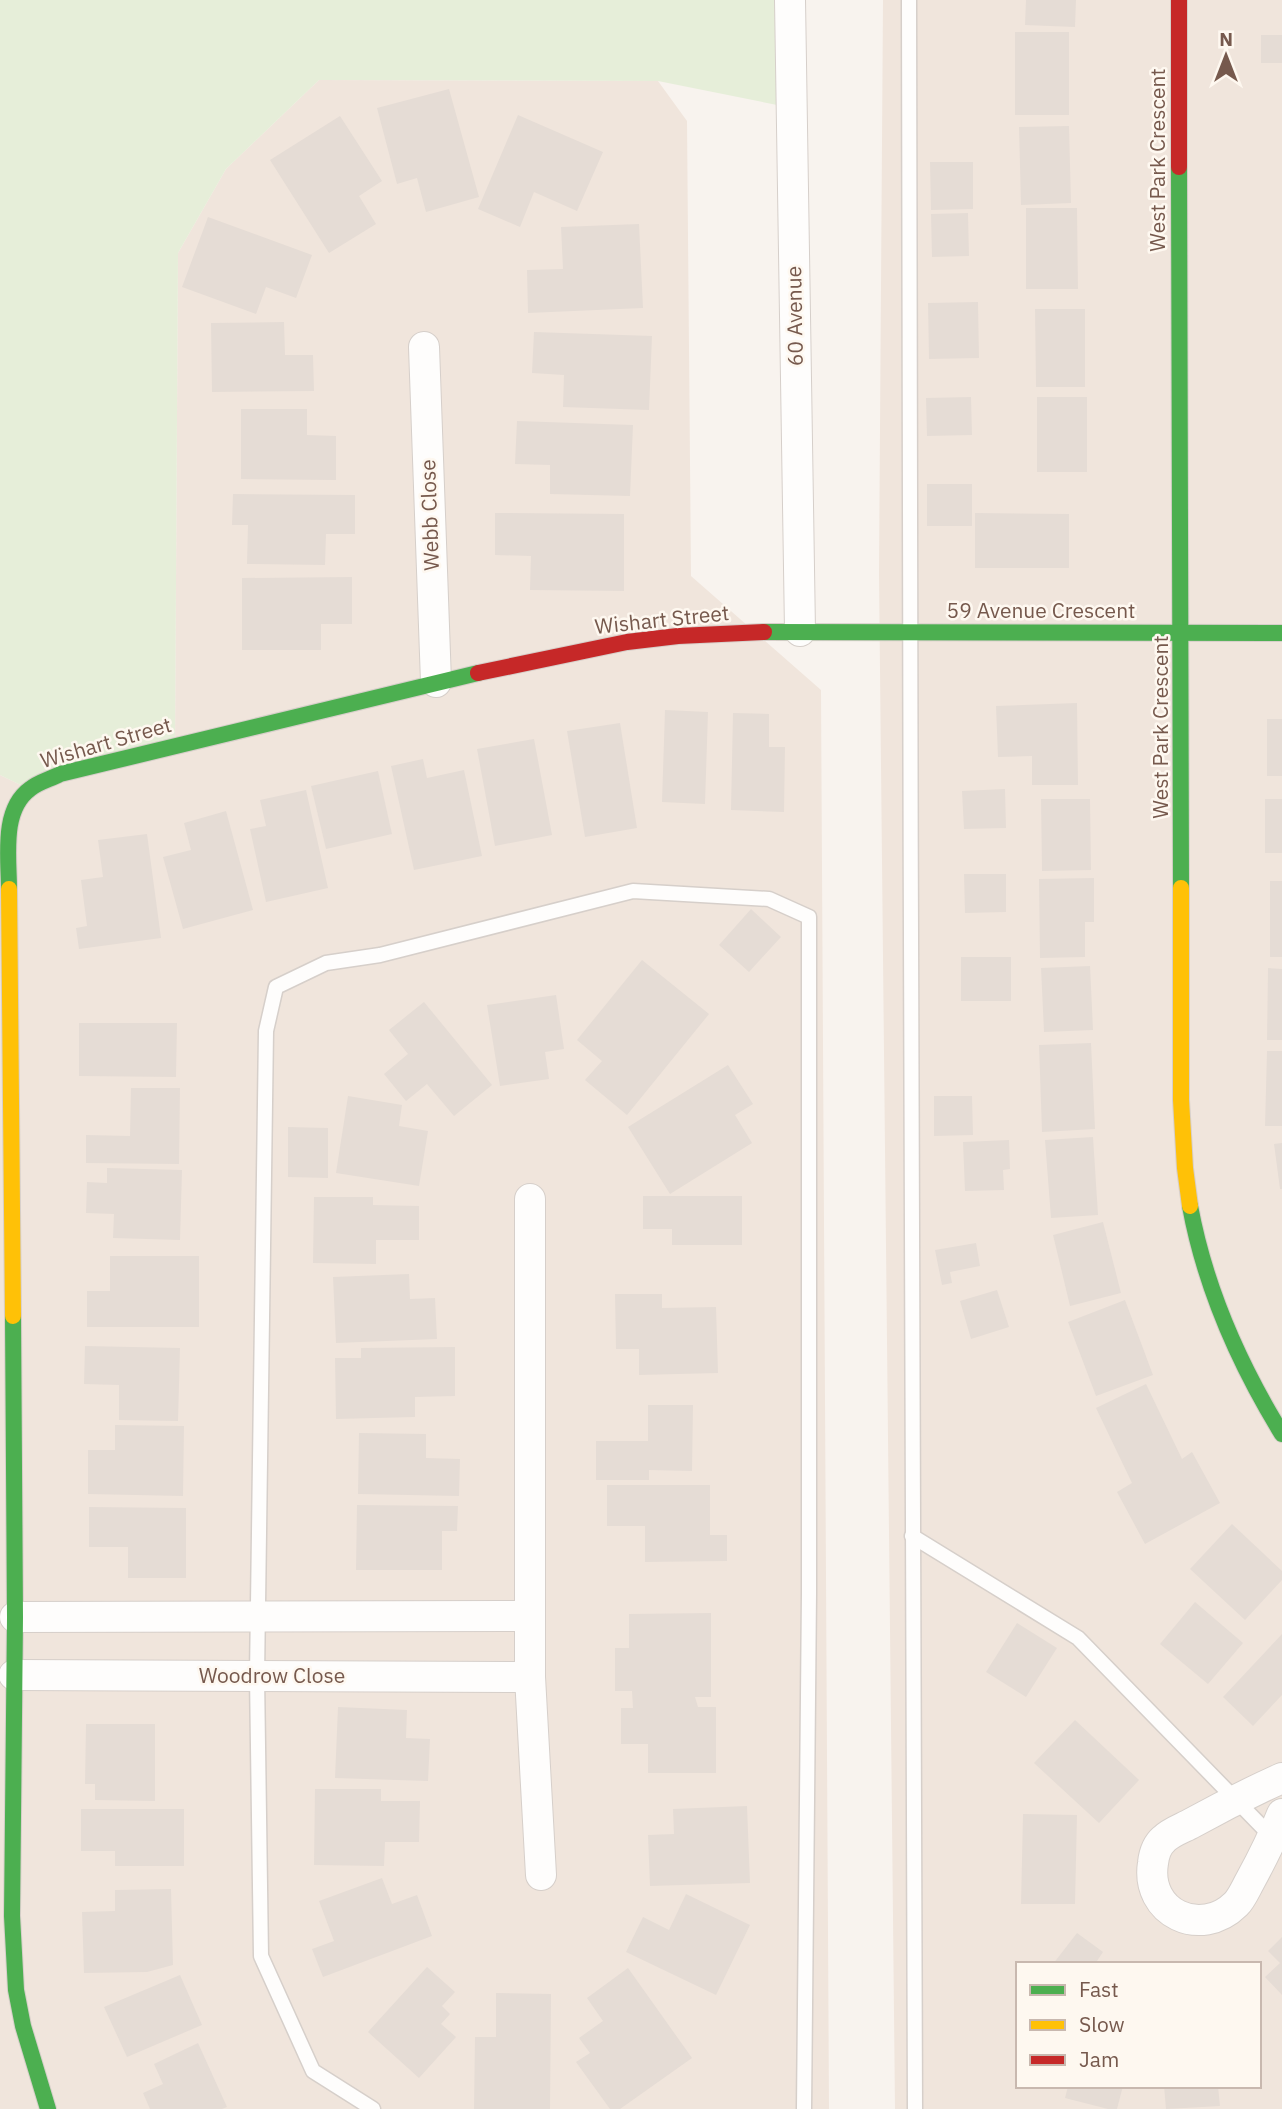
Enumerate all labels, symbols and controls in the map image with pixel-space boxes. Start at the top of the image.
north arrow [1191,21,1261,91]
text: N [1219,27,1233,51]
street label: West Park Crescent [1143,68,1171,252]
street label: 60 Avenue [779,266,809,366]
street label: Webb Close [413,459,445,571]
street label: 59 Avenue Crescent [947,596,1135,624]
street label: Wishart Street [593,598,731,640]
street label: West Park Crescent [1146,635,1174,819]
street label: Wishart Street [37,710,174,774]
street label: Woodrow Close [199,1661,345,1689]
legend [1016,1962,1261,2088]
text: Fast [1079,1975,1119,2003]
text: Slow [1079,2010,1125,2038]
text: Jam [1079,2045,1119,2073]

